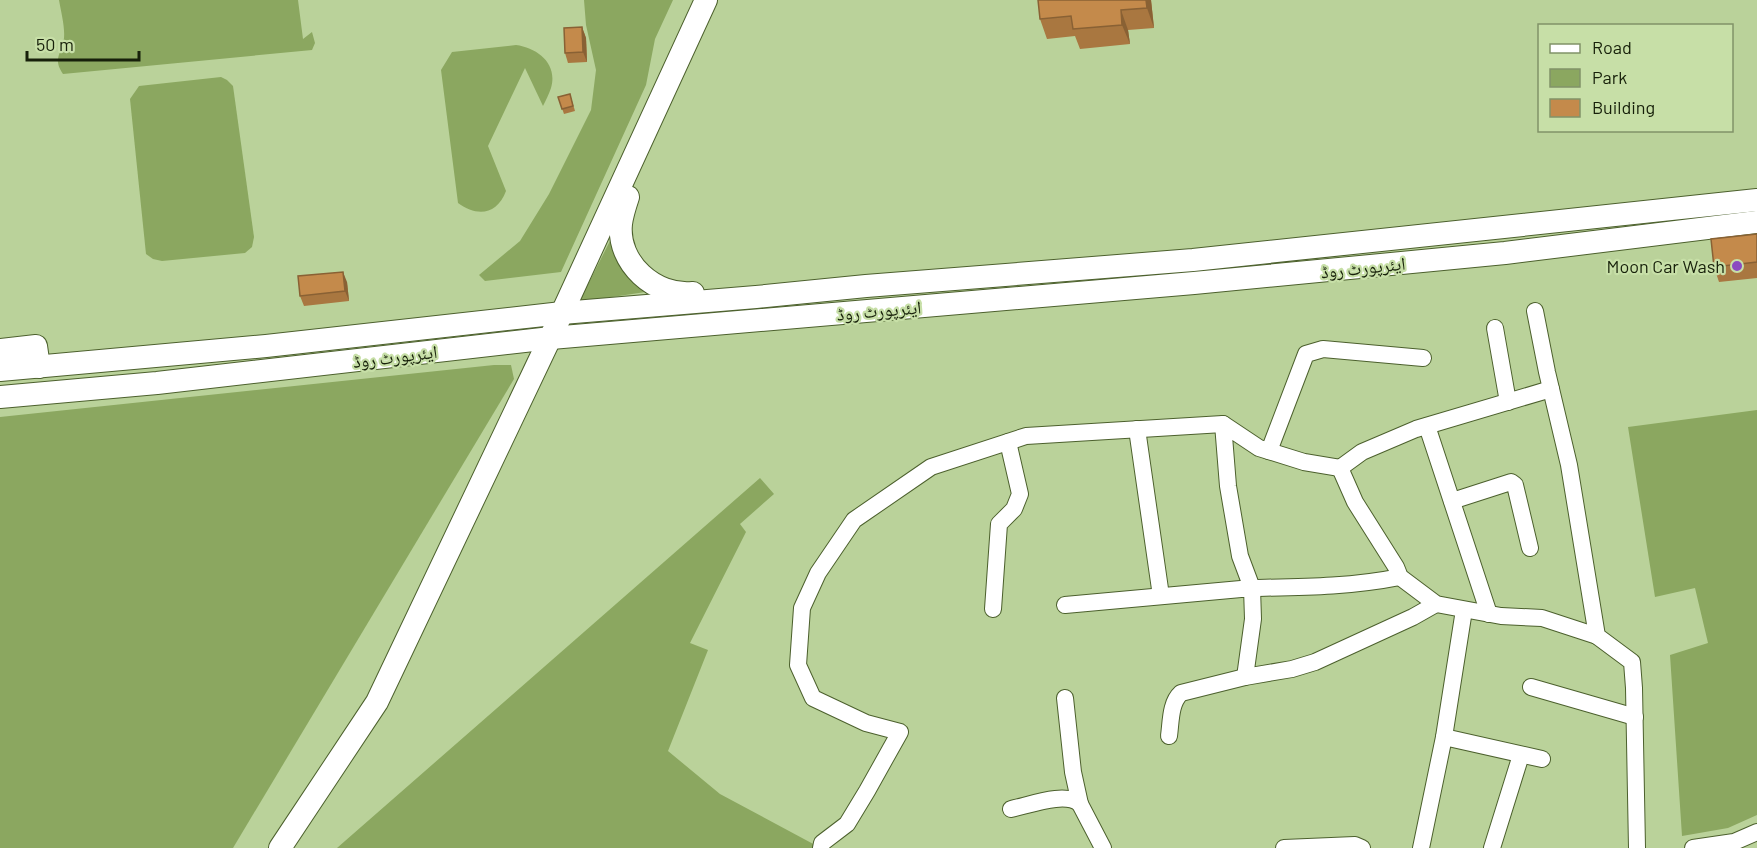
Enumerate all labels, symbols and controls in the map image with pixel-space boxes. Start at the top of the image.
scale bar [27,24,140,62]
legend [1538,24,1733,132]
text: 50 m [36,33,74,55]
text: Road [1592,36,1632,58]
text: Park [1592,66,1627,88]
text: Building [1592,96,1655,118]
street label: ایئرپورٹ روڈ [1320,252,1406,284]
place label: Moon Car Wash [1607,255,1725,277]
marker: Moon Car Wash [1730,259,1744,273]
street label: ایئرپورٹ روڈ [836,295,922,326]
street label: ایئرپورٹ روڈ [352,340,439,373]

